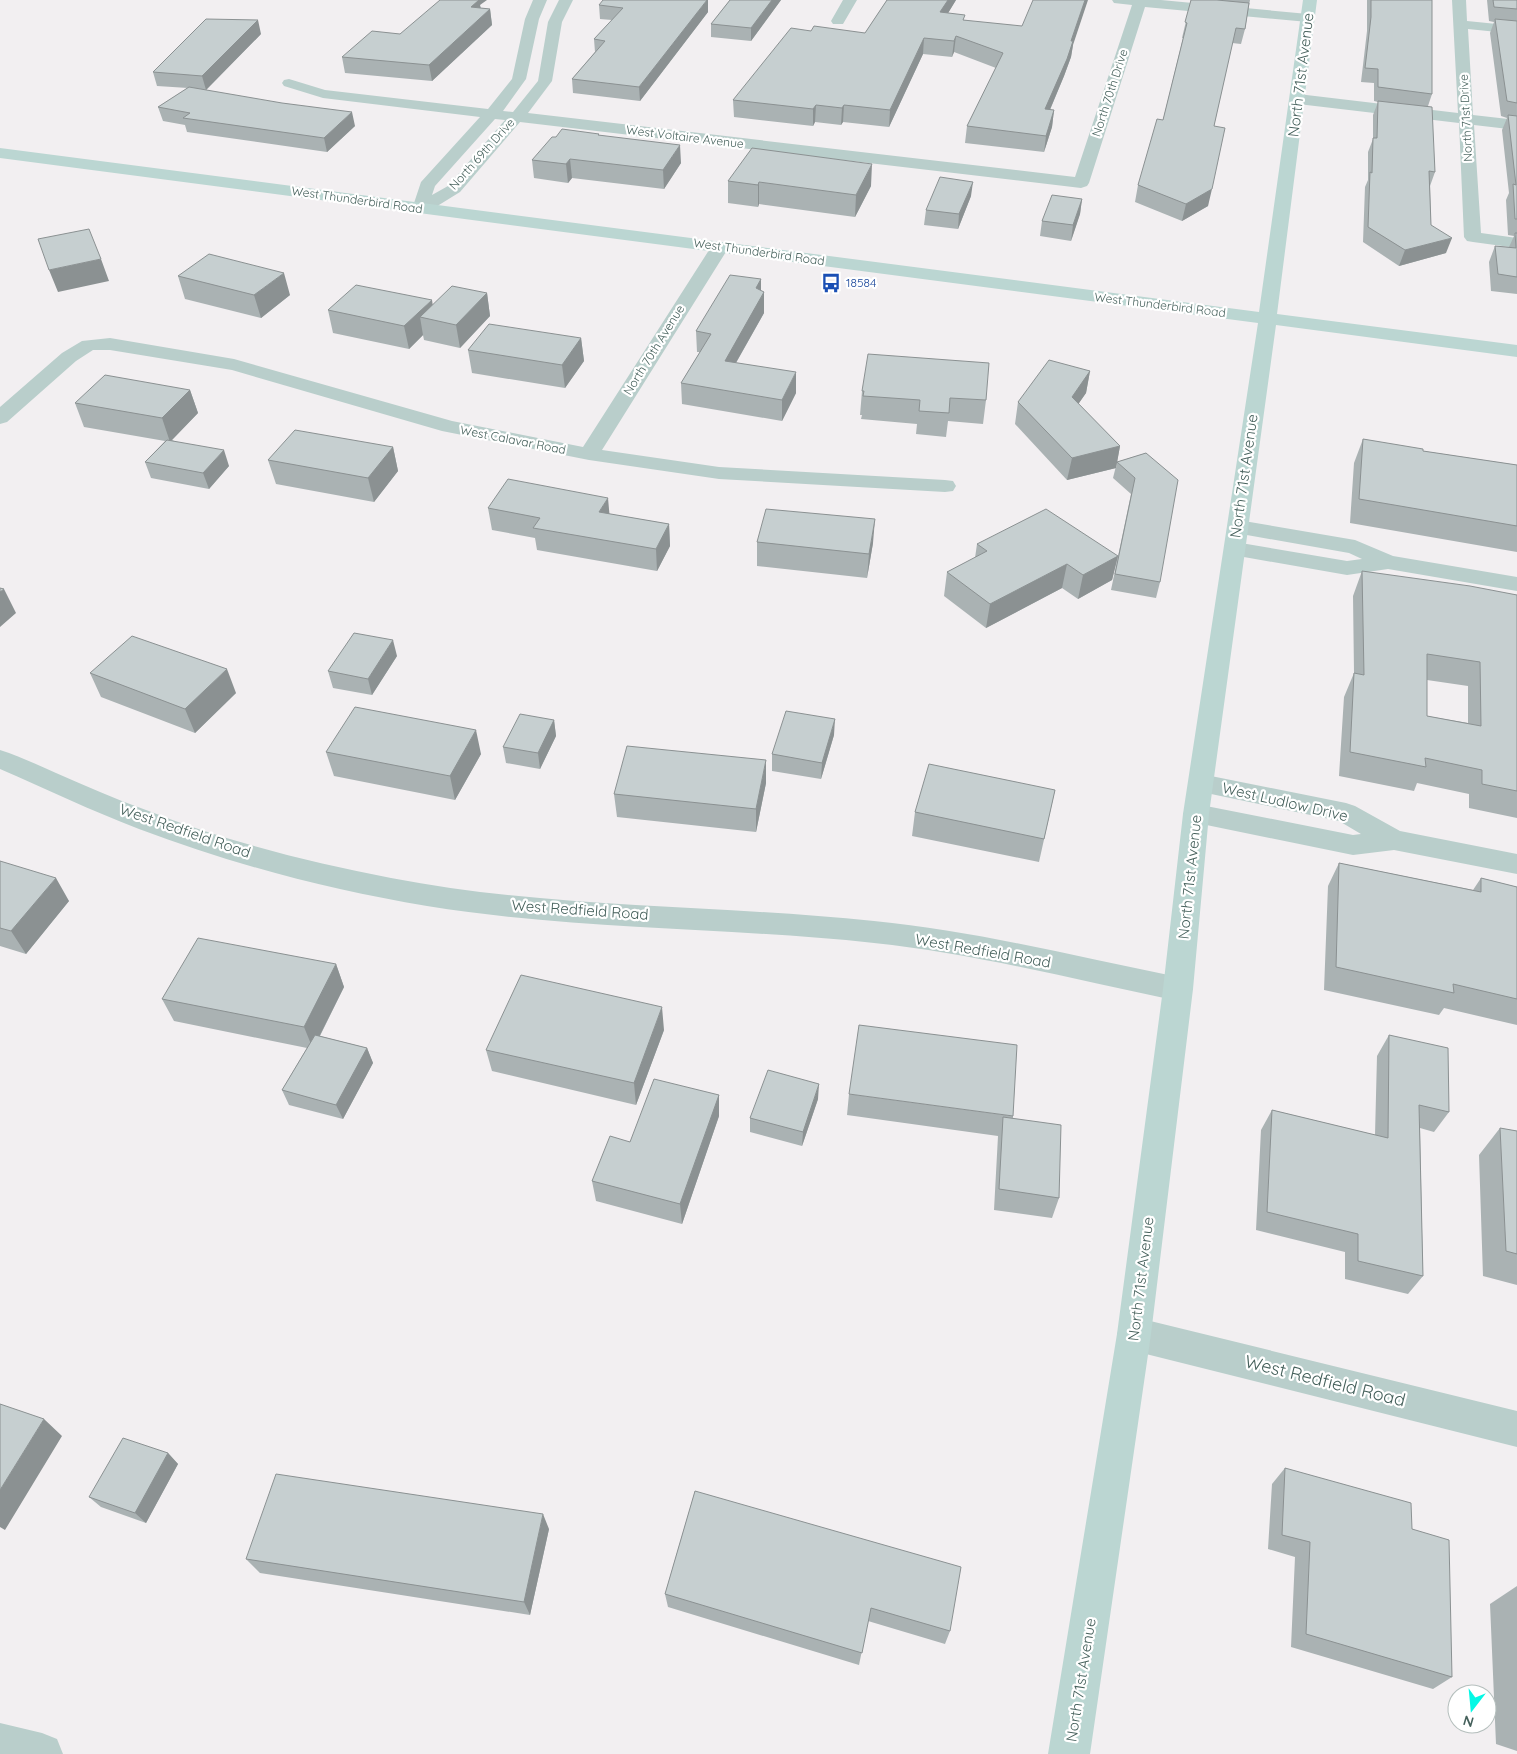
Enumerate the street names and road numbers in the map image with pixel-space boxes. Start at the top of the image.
street label: North 71st Avenue [1283,12,1318,138]
street label: North 70th Drive [1088,47,1131,138]
street label: North 71st Drive [1456,74,1475,162]
street label: North 69th Drive [446,115,518,192]
street label: West Voltaire Avenue [625,122,745,151]
street label: West Thunderbird Road [291,183,424,216]
street label: West Thunderbird Road [693,235,826,268]
street label: West Thunderbird Road [1094,289,1227,320]
street label: North 70th Avenue [620,302,687,397]
street label: North 71st Avenue [1225,413,1262,539]
street label: West Calavar Road [459,422,567,457]
street label: West Ludlow Drive [1220,778,1350,825]
street label: West Redfield Road [117,799,253,862]
street label: North 71st Avenue [1174,814,1205,940]
street label: West Redfield Road [511,895,649,924]
street label: West Redfield Road [914,929,1052,972]
street label: North 71st Avenue [1123,1216,1158,1342]
street label: West Redfield Road [1242,1349,1408,1412]
street label: North 71st Avenue [1061,1617,1100,1743]

